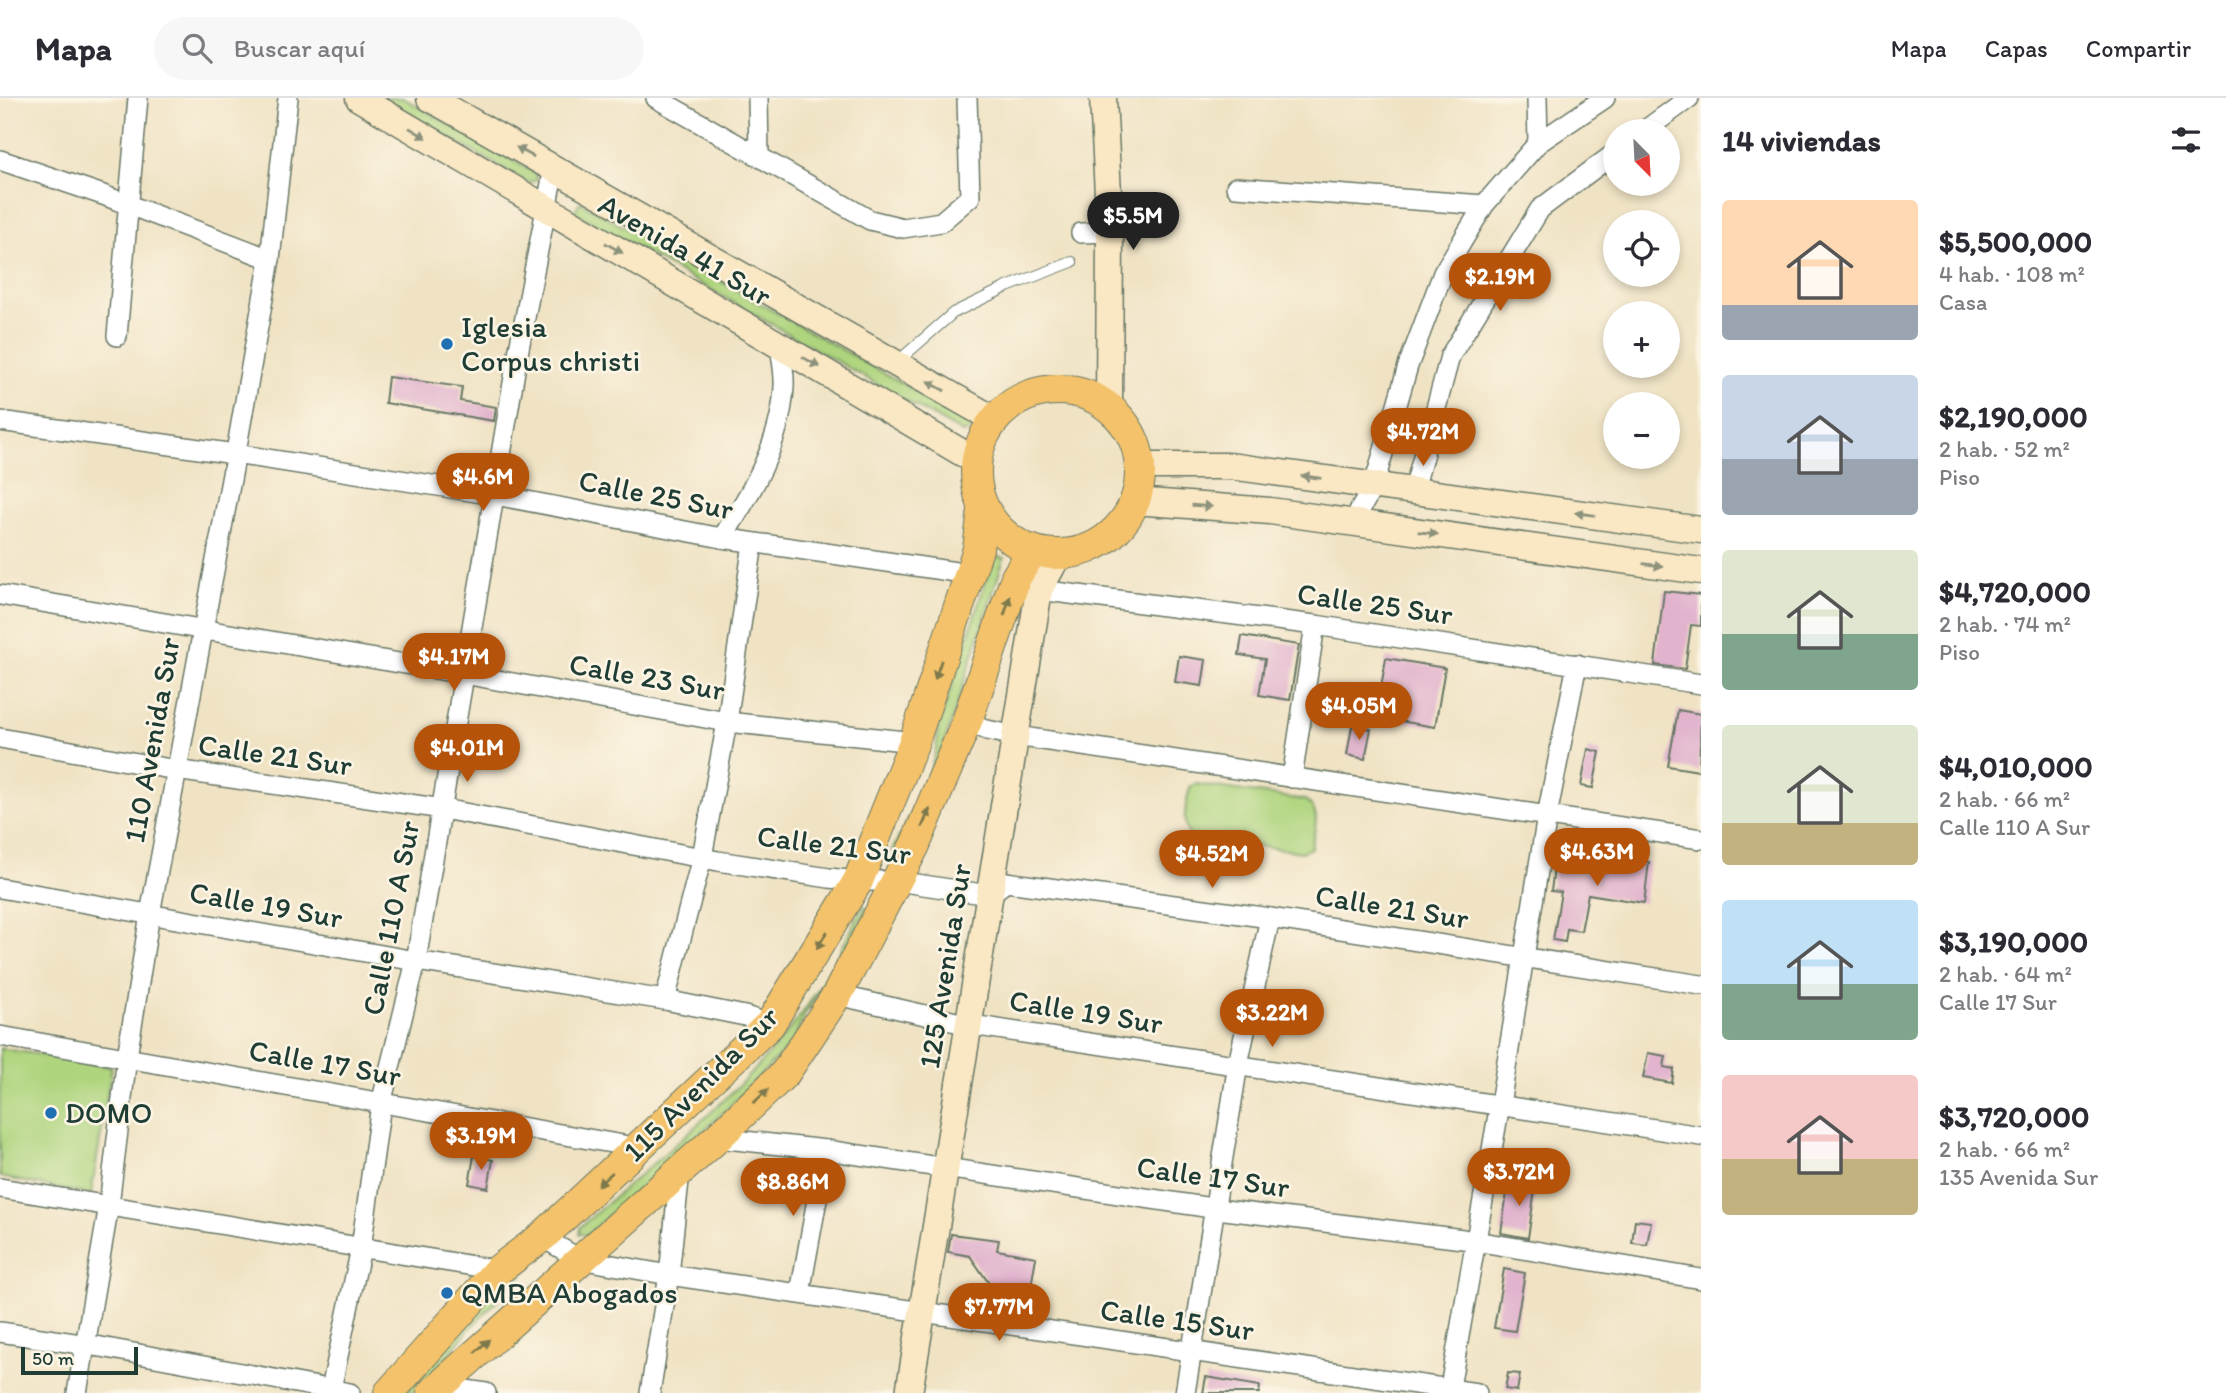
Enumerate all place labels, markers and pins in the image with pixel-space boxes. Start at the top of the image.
pin: $5.5M [1084,192,1182,252]
pin: $2.19M [1443,254,1557,313]
place label: Iglesia Corpus christi [461,308,640,379]
marker: Iglesia Corpus christi [439,336,455,352]
pin: $4.72M [1366,408,1480,468]
pin: $4.6M [434,454,532,513]
pin: $4.17M [397,634,511,693]
pin: $4.05M [1302,682,1416,742]
pin: $4.01M [410,724,524,784]
pin: $4.63M [1540,828,1654,888]
pin: $4.52M [1155,830,1269,890]
pin: $3.22M [1215,990,1329,1049]
place label: DOMO [65,1094,152,1131]
marker: DOMO [43,1105,59,1121]
pin: $3.19M [424,1112,538,1172]
pin: $3.72M [1462,1148,1576,1208]
pin: $8.86M [736,1158,850,1218]
place label: QMBA Abogados [461,1274,678,1311]
pin: $7.77M [942,1284,1056,1343]
marker: QMBA Abogados [439,1285,455,1301]

